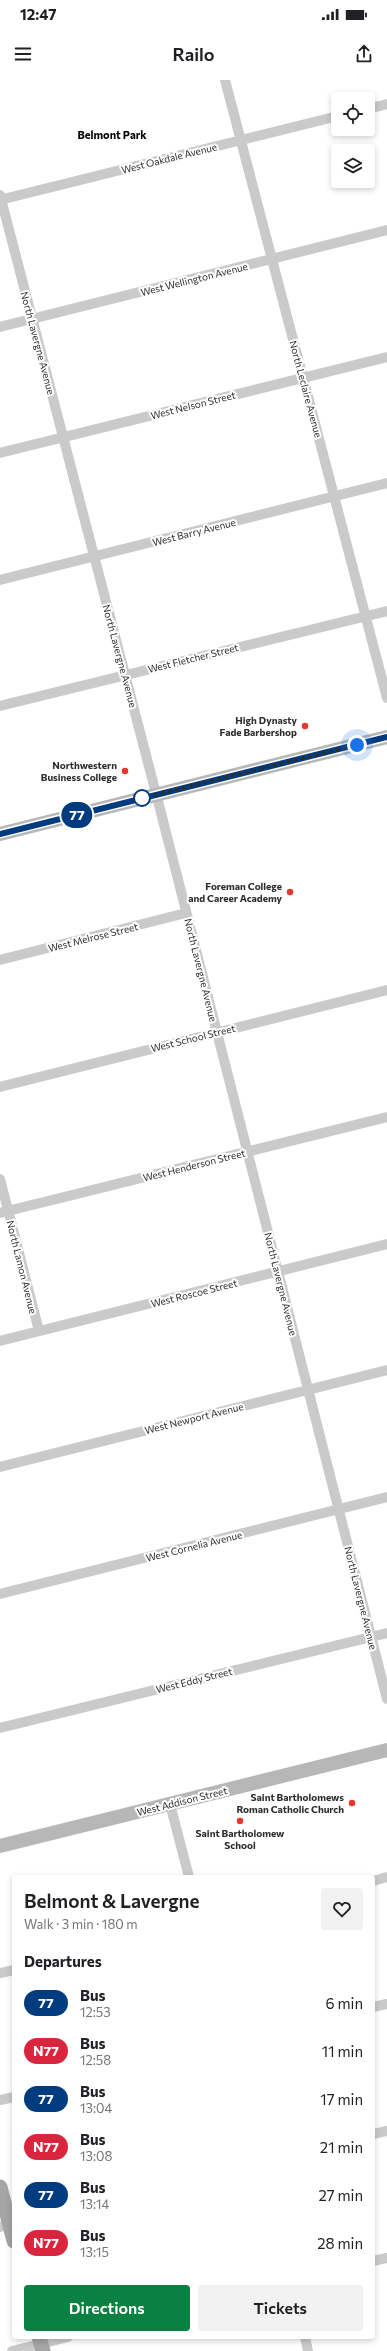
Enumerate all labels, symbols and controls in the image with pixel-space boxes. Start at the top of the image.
text: 12:47 [20,5,56,23]
icon: menu [12,43,34,65]
text: Railo [172,43,215,65]
icon: share [353,43,375,65]
map controls [331,92,375,188]
button: locate [331,92,375,136]
district label: Belmont Park [77,128,147,141]
street label: West Oakdale Avenue [120,140,218,176]
button: layers [331,144,375,188]
street label: West Wellington Avenue [139,260,249,298]
street label: North Lavergne Avenue [18,290,58,396]
street label: North Leclaire Avenue [287,339,325,439]
street label: West Nelson Street [149,389,237,421]
street label: West Barry Avenue [151,516,237,548]
street label: North Lavergne Avenue [100,603,140,709]
street label: West Fletcher Street [146,641,240,675]
place label: High Dynasty Fade Barbershop [220,714,298,738]
marker: High Dynasty Fade Barbershop [300,721,310,731]
your location [347,735,367,755]
place label: Northwestern Business College [41,759,117,783]
marker: Northwestern Business College [120,766,130,776]
unlabelled marker [133,789,151,807]
line badge: 77 [59,802,95,828]
text: 77 [69,806,85,823]
place label: Foreman College and Career Academy [188,880,283,904]
marker: Foreman College and Career Academy [285,887,295,897]
street label: North Lavergne Avenue [182,917,220,1023]
street label: West Melrose Street [47,920,139,954]
street label: West School Street [150,1022,236,1054]
street label: West Henderson Street [142,1146,246,1184]
street label: North Lamon Avenue [5,1219,39,1315]
street label: North Lavergne Avenue [262,1231,300,1337]
street label: West Roscoe Street [150,1276,238,1310]
street label: West Newport Avenue [143,1400,245,1436]
street label: West Cornelia Avenue [145,1528,243,1564]
street label: North Lavergne Avenue [342,1545,380,1651]
street label: West Eddy Street [155,1665,233,1695]
street label: West Addison Street [136,1784,228,1818]
place label: Saint Bartholomews Roman Catholic Church [236,1791,344,1815]
marker: Saint Bartholomews Roman Catholic Church [347,1798,357,1808]
marker: Saint Bartholomew School [235,1816,245,1826]
place label: Saint Bartholomew School [196,1827,285,1851]
button: heart [321,1888,363,1930]
text: Belmont & Lavergne [24,1889,200,1912]
text: Walk · 3 min · 180 m [24,1916,138,1932]
text: Departures [24,1952,102,1970]
text: Bus [80,1986,105,2004]
text: 77 [38,1994,54,2011]
text: 6 min [325,1994,363,2012]
text: 12:53 [80,2004,111,2020]
text: Bus [80,2034,105,2052]
text: N77 [33,2042,59,2059]
text: 11 min [322,2042,363,2060]
text: 12:58 [80,2052,111,2068]
text: Bus [80,2082,105,2100]
text: 77 [38,2090,54,2107]
text: 17 min [320,2090,363,2108]
text: 13:04 [80,2100,112,2116]
text: Bus [80,2130,105,2148]
text: N77 [33,2138,59,2155]
text: 21 min [320,2138,363,2156]
text: 13:08 [80,2148,112,2164]
text: Bus [80,2178,105,2196]
text: 77 [38,2186,54,2203]
text: 27 min [318,2186,363,2204]
text: 13:14 [80,2196,109,2212]
text: Bus [80,2226,105,2244]
text: N77 [33,2234,59,2251]
text: 28 min [317,2234,363,2252]
text: 13:15 [80,2244,109,2260]
button: Directions [24,2285,190,2331]
button: Tickets [198,2285,363,2331]

